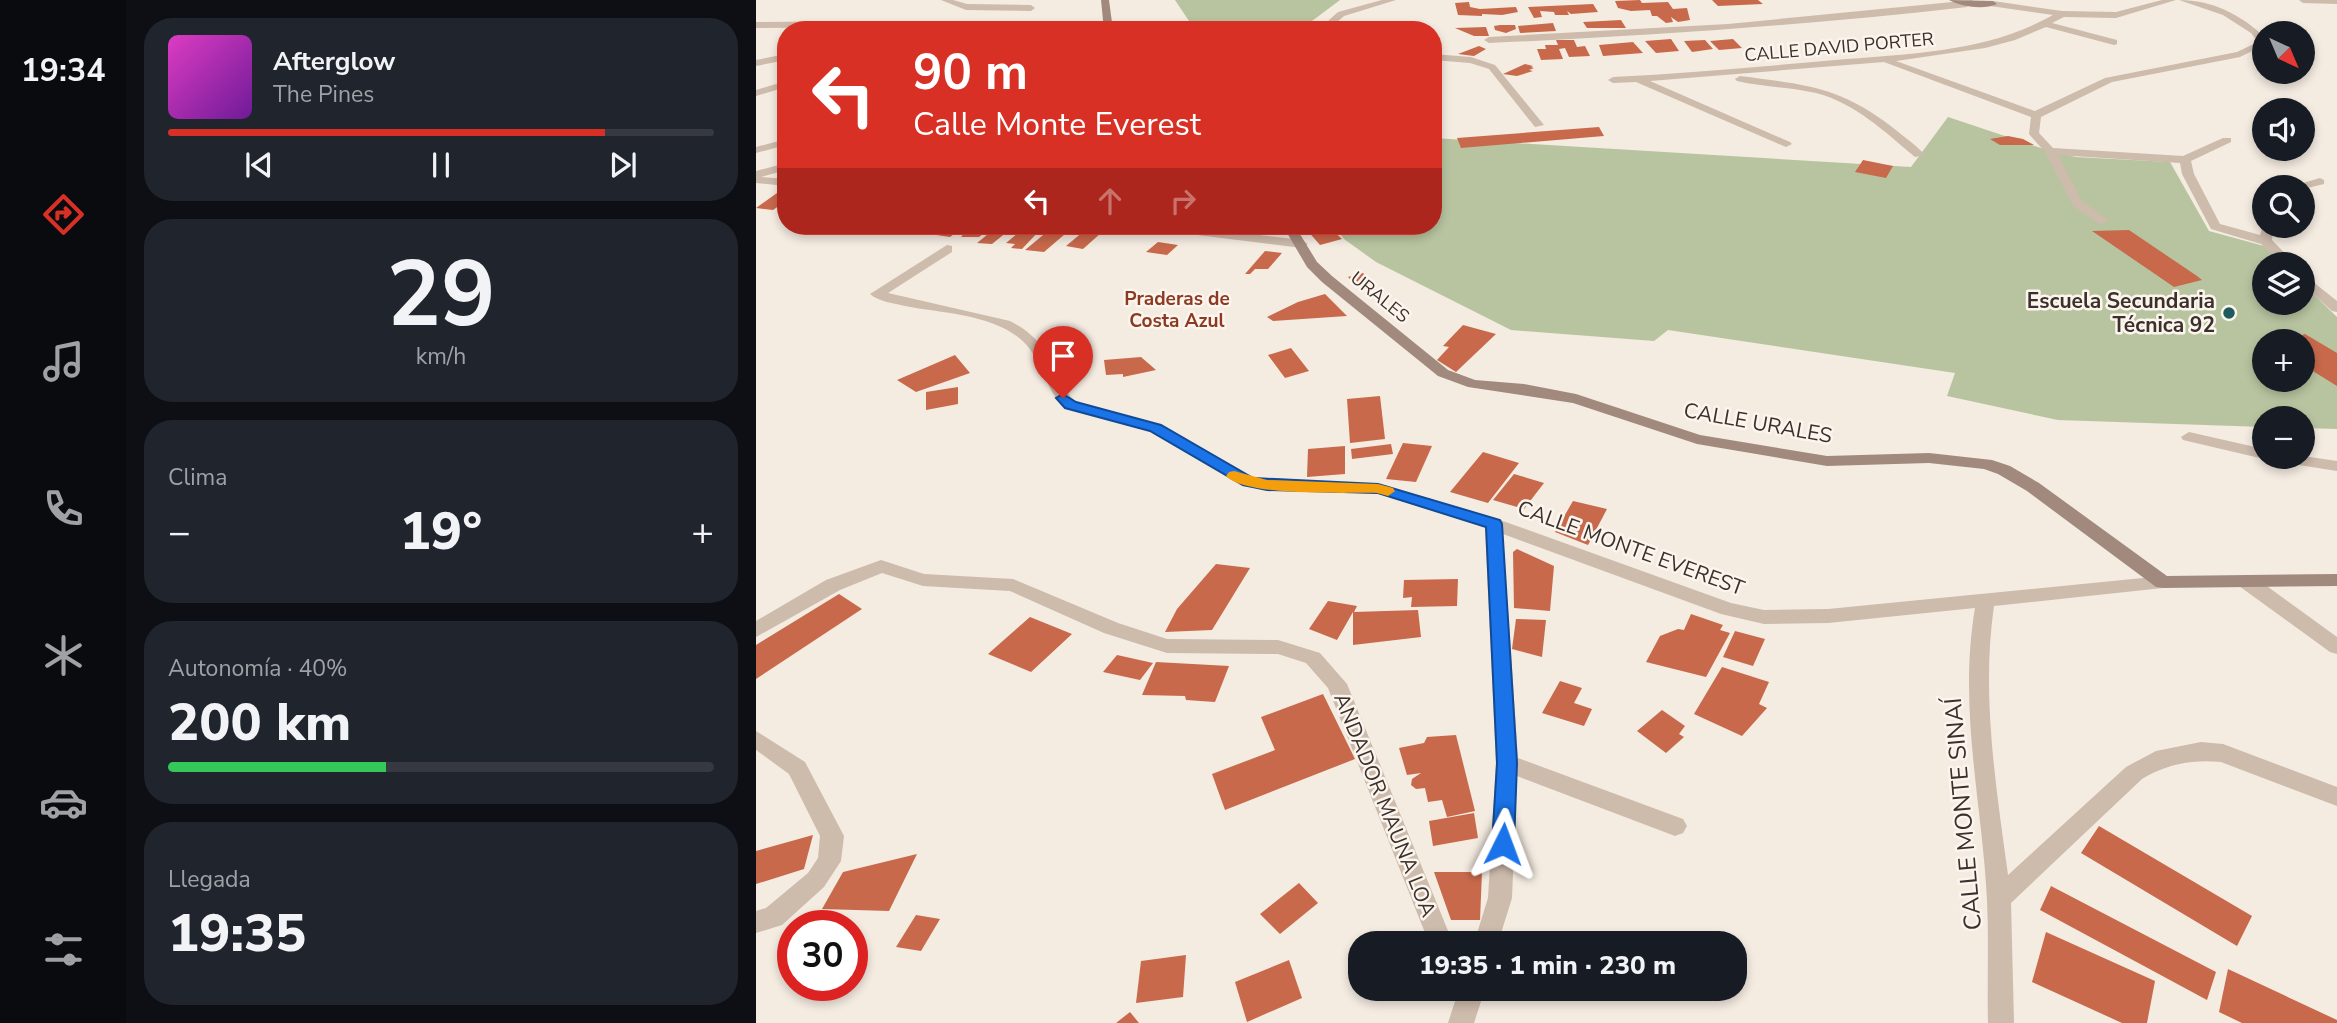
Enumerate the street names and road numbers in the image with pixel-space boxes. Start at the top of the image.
street label: CALLE DAVID PORTER [1743,27,1935,67]
street label: URALES [1346,266,1414,328]
street label: CALLE URALES [1682,396,1835,450]
street label: CALLE MONTE EVEREST [1514,494,1749,602]
street label: ANDADOR MAUNA LOA [1327,689,1443,921]
street label: CALLE MONTE SINAÍ [1937,695,1989,931]

